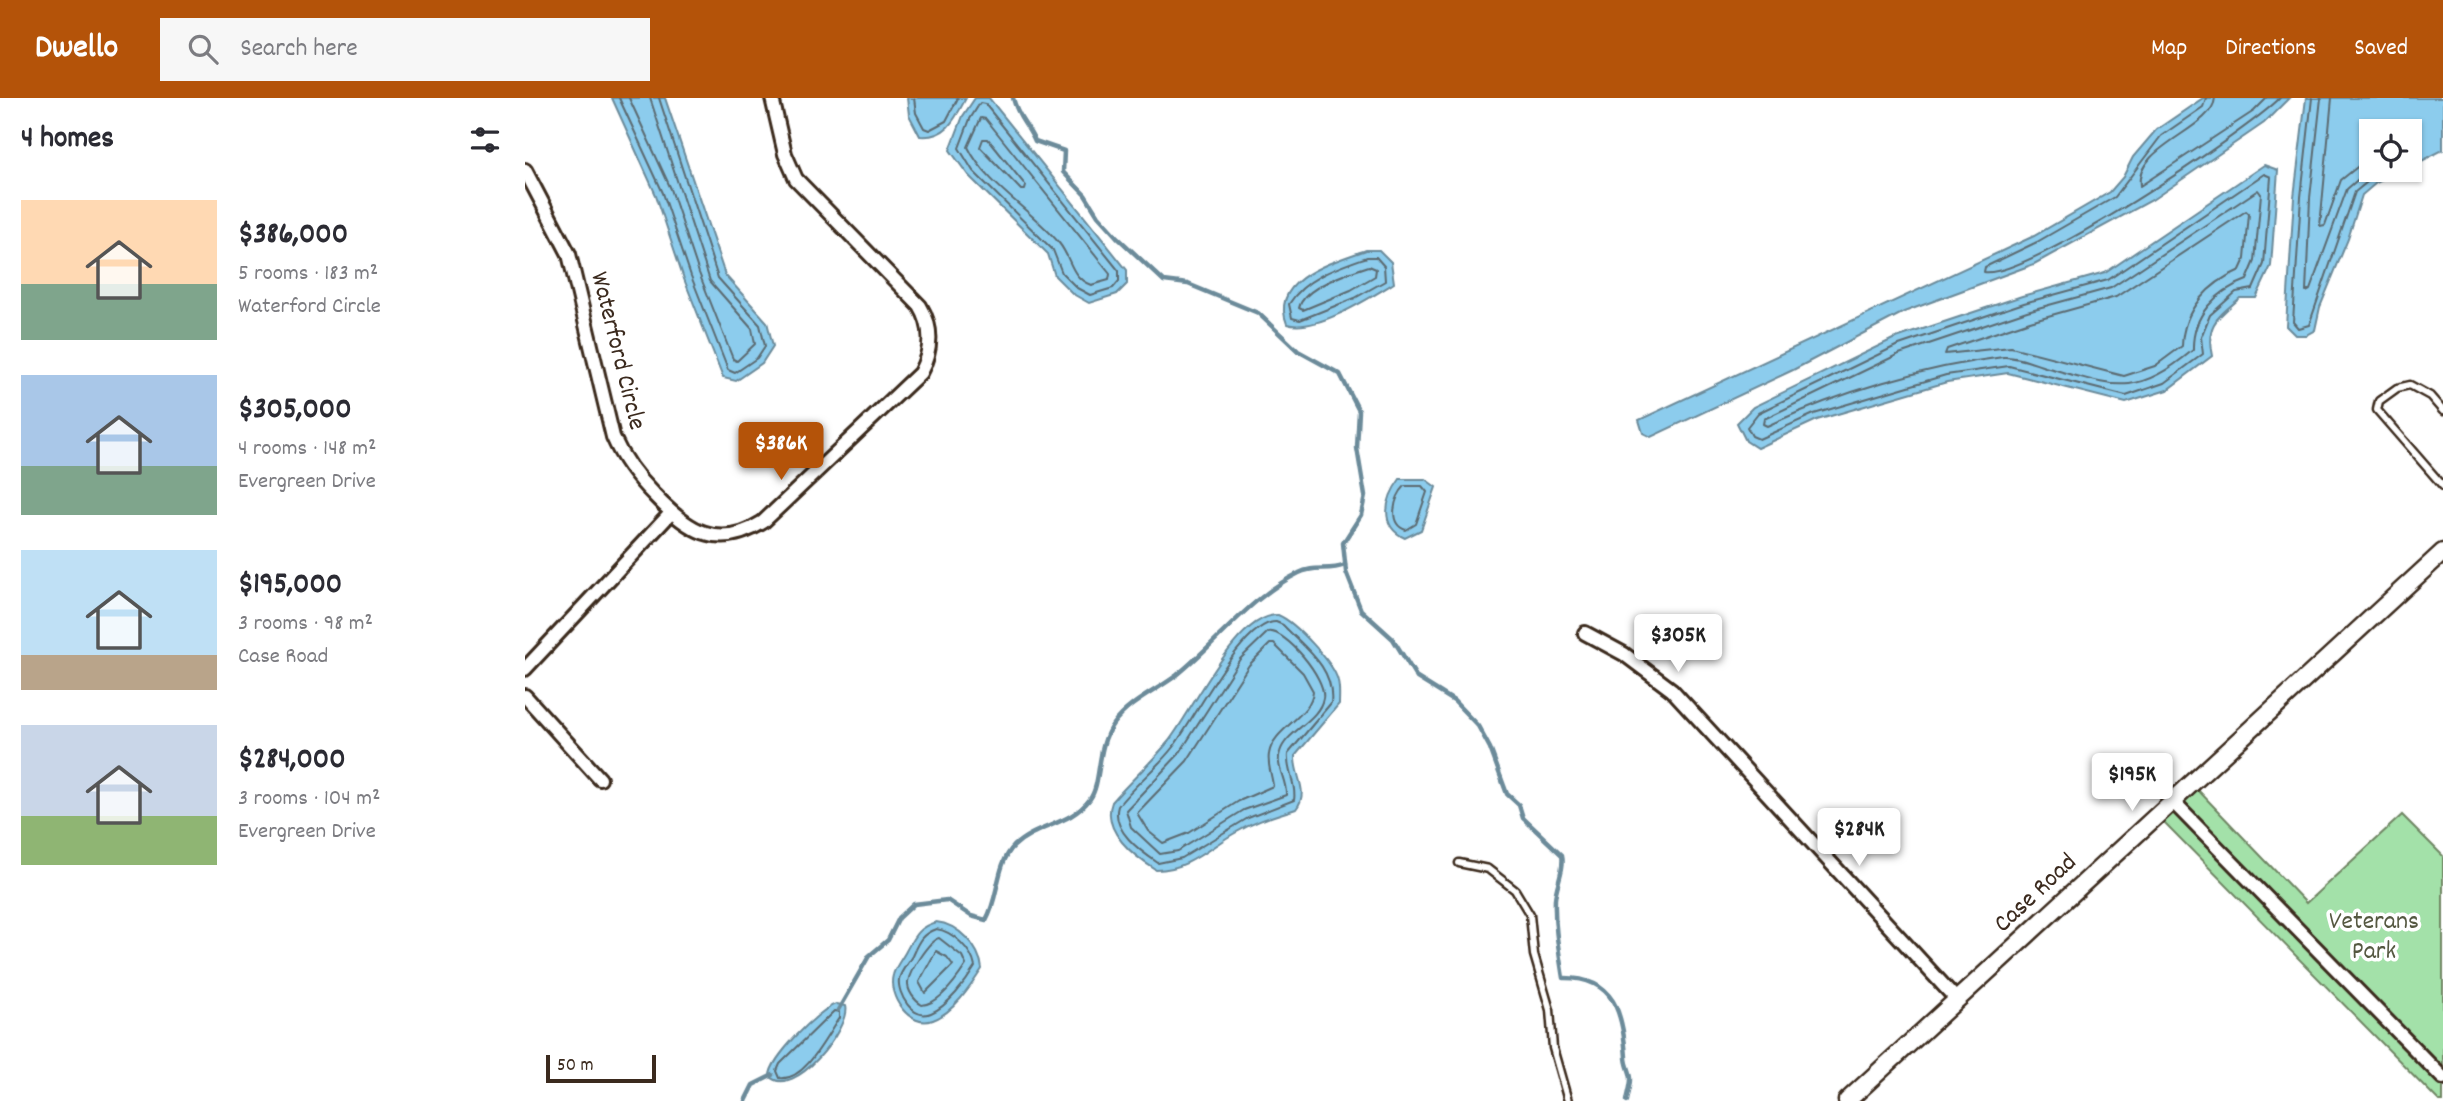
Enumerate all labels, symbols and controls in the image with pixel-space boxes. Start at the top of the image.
search box [160,18,650,81]
text: Dwello [35,26,118,73]
icon: search [184,30,222,68]
text: Search here [240,31,358,68]
text: Map [2151,32,2187,66]
text: Directions [2225,32,2316,66]
text: Saved [2354,32,2408,66]
text: 4 homes [21,119,114,162]
map controls [2359,119,2422,182]
button: locate [2359,119,2422,182]
icon: filters [466,121,504,159]
text: $386,000 [238,215,348,258]
icon: home [77,228,161,312]
text: 5 rooms · 183 m² [238,258,378,291]
street label: Waterford Circle [579,268,655,434]
text: Waterford Circle [238,291,381,324]
text: $305,000 [238,390,352,433]
icon: home [77,403,161,487]
pin: $386K [732,422,830,482]
text: $386K [755,428,808,461]
text: 4 rooms · 148 m² [238,433,376,466]
text: Evergreen Drive [238,466,376,499]
text: $195,000 [238,565,342,608]
icon: home [77,578,161,662]
text: 3 rooms · 98 m² [238,608,373,641]
pin: $305K [1629,614,1727,674]
text: $305K [1650,620,1706,653]
text: Case Road [238,641,328,674]
text: $284,000 [238,740,346,783]
icon: home [77,753,161,837]
pin: $195K [2083,754,2181,813]
text: $195K [2108,759,2156,792]
text: 3 rooms · 104 m² [238,783,380,816]
pin: $284K [1810,808,1908,868]
text: $284K [1833,814,1885,847]
text: Evergreen Drive [238,816,376,849]
street label: Case Road [1986,846,2086,942]
park label: Veterans Park [2329,904,2419,971]
scale bar [546,1052,656,1084]
text: 50 m [557,1053,594,1080]

